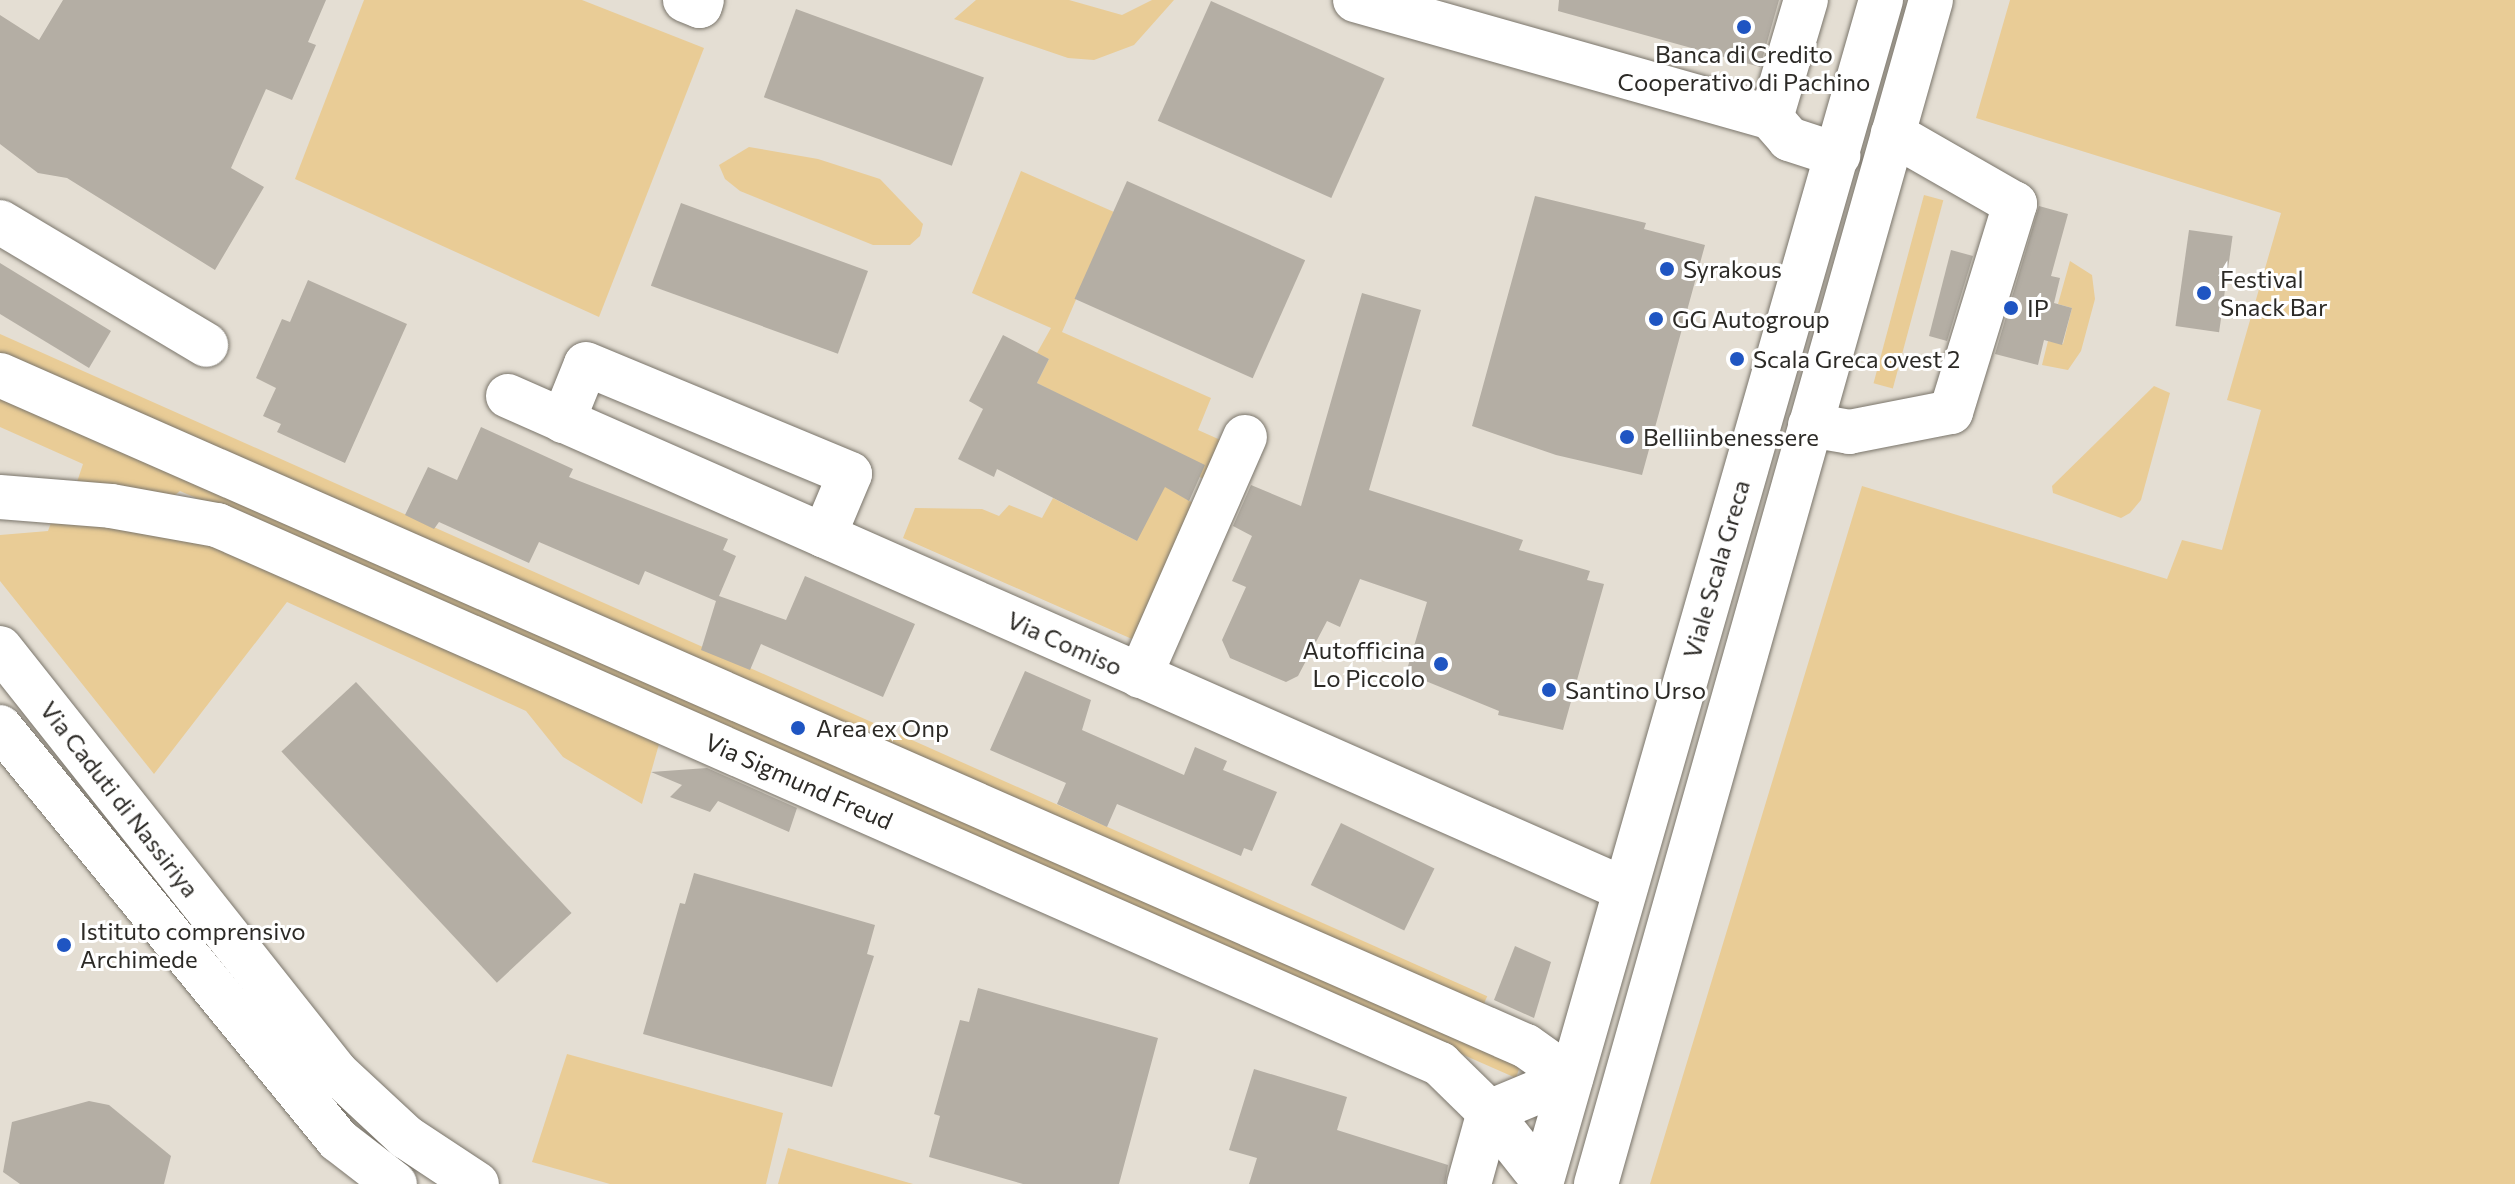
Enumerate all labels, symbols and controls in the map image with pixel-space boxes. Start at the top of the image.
marker: Banca di Credito Cooperativo di Pachino [1735,18,1753,36]
place label: Banca di Credito Cooperativo di Pachino [1618,40,1870,96]
place label: Syrakous [1683,255,1782,283]
marker: Syrakous [1658,260,1676,278]
place label: Festival Snack Bar [2220,265,2327,321]
marker: Festival Snack Bar [2195,284,2213,302]
place label: IP [2027,294,2049,322]
marker: IP [2002,299,2020,317]
place label: GG Autogroup [1672,305,1830,333]
marker: GG Autogroup [1647,310,1665,328]
place label: Scala Greca ovest 2 [1753,345,1960,373]
marker: Scala Greca ovest 2 [1728,350,1746,368]
place label: Belliinbenessere [1643,423,1819,451]
marker: Belliinbenessere [1618,428,1636,446]
street label: Viale Scala Greca [1677,477,1755,661]
street label: Via Comiso [1003,605,1127,681]
place label: Autofficina Lo Piccolo [1303,636,1425,692]
marker: Autofficina Lo Piccolo [1432,655,1450,673]
place label: Santino Urso [1565,676,1706,704]
marker: Santino Urso [1540,681,1558,699]
street label: Via Caduti di Nassiriya [35,695,205,903]
place label: Area ex Onp [816,714,949,742]
marker: Area ex Onp [787,717,809,739]
street label: Via Sigmund Freud [701,727,897,835]
place label: Istituto comprensivo Archimede [80,917,306,973]
marker: Istituto comprensivo Archimede [55,936,73,954]

